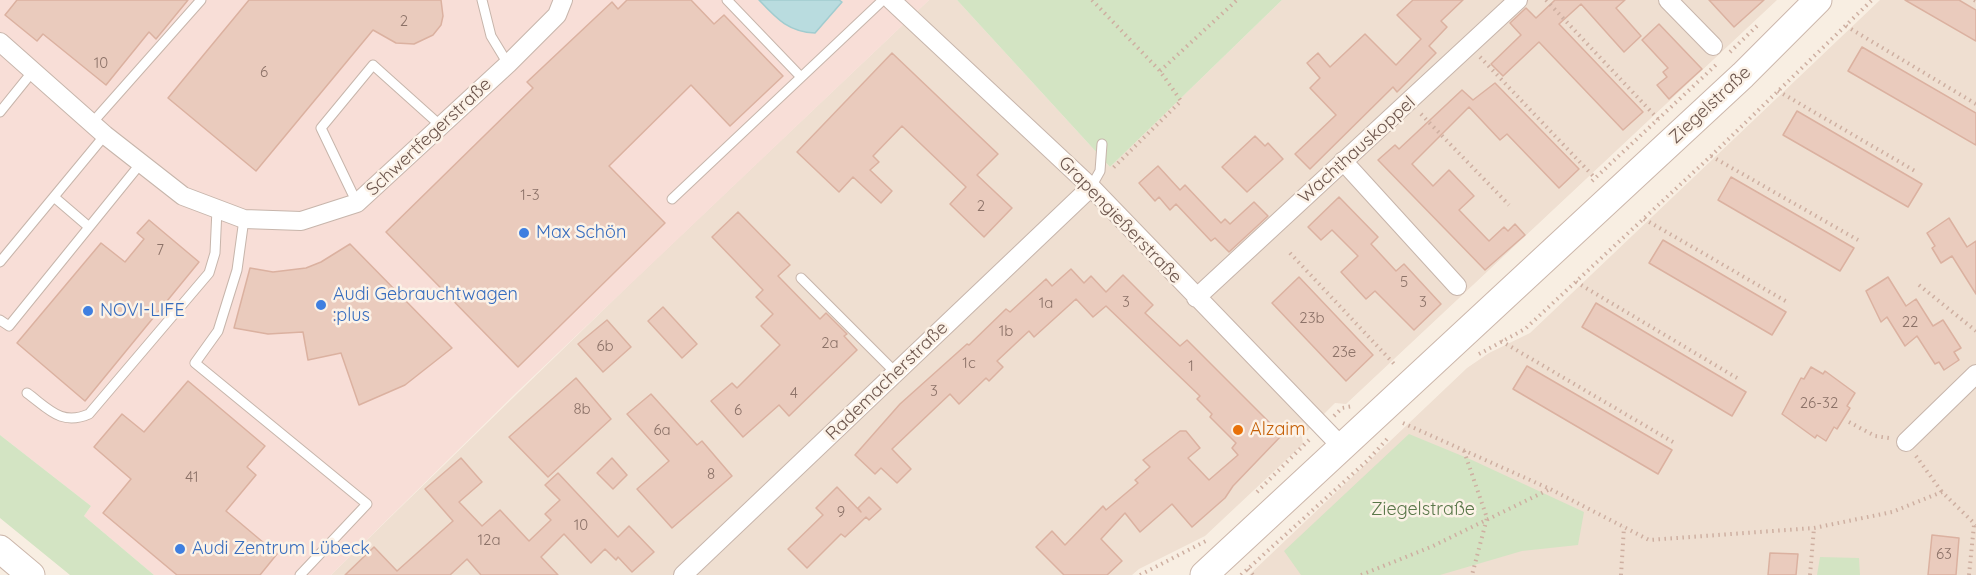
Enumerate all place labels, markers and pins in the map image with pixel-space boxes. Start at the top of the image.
place label: Max Schön [536,222,626,244]
marker: Max Schön [517,226,531,240]
place label: Audi Gebrauchtwagen :plus [333,284,518,326]
marker: Audi Gebrauchtwagen :plus [314,298,328,312]
place label: NOVI-LIFE [100,300,185,322]
marker: NOVI-LIFE [81,304,95,318]
place label: Alzaim [1250,419,1306,441]
marker: Alzaim [1231,423,1245,437]
place label: Audi Zentrum Lübeck [192,538,370,560]
marker: Audi Zentrum Lübeck [173,542,187,556]

